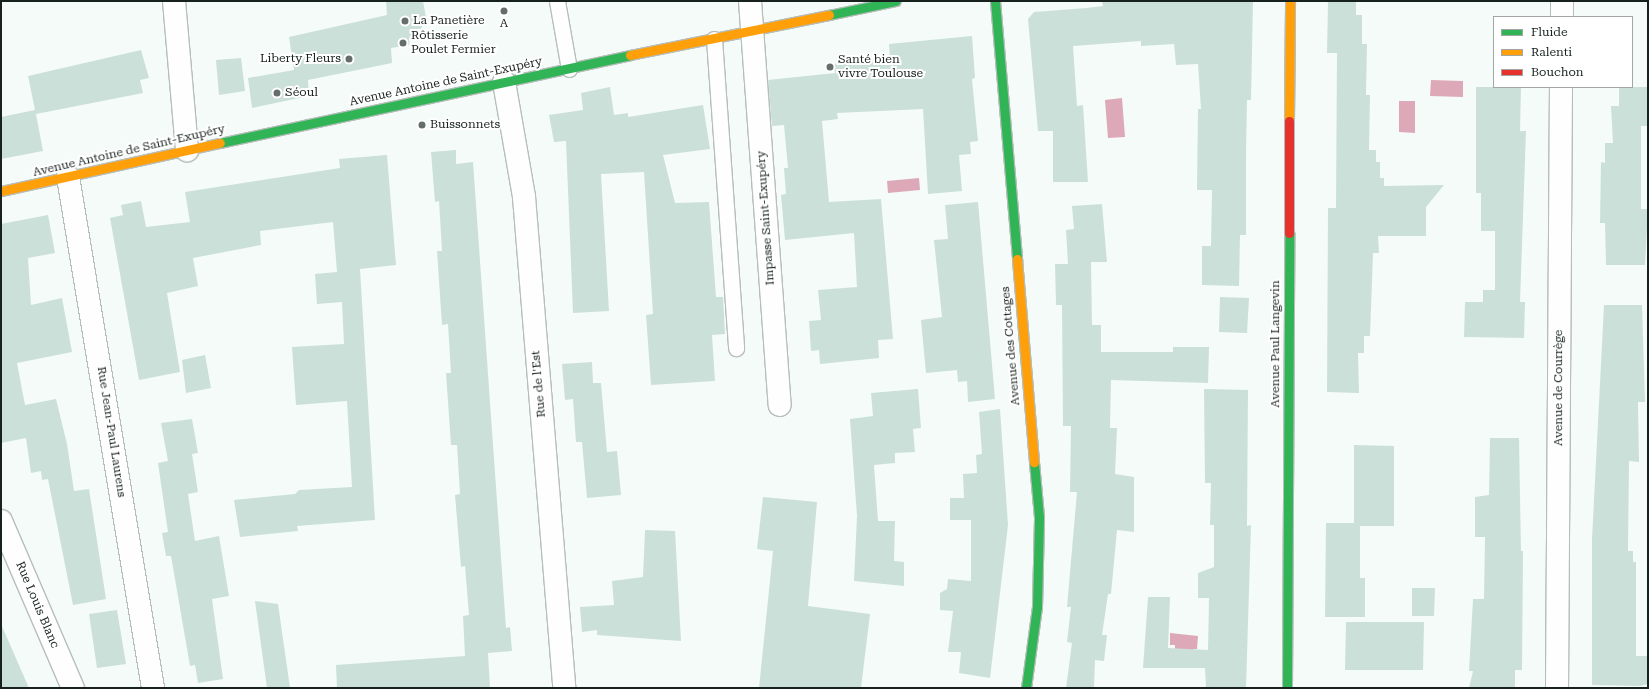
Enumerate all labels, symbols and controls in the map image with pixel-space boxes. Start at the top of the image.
marker: A [499,6,509,16]
place label: La Panetière [413,14,485,28]
marker: La Panetière [400,16,410,26]
legend [1493,16,1633,88]
place label: A [500,17,508,31]
text: Fluide [1531,25,1568,39]
place label: Rôtisserie Poulet Fermier [411,29,496,57]
marker: Rôtisserie Poulet Fermier [398,38,408,48]
text: Ralenti [1531,45,1572,59]
place label: Liberty Fleurs [260,52,341,66]
place label: Santé bien vivre Toulouse [838,53,923,81]
marker: Liberty Fleurs [344,54,354,64]
street label: Avenue Antoine de Saint-Exupéry [348,55,544,109]
marker: Santé bien vivre Toulouse [825,62,835,72]
text: Bouchon [1531,65,1584,79]
place label: Séoul [285,86,318,100]
marker: Séoul [272,88,282,98]
place label: Buissonnets [430,118,500,132]
marker: Buissonnets [417,120,427,130]
street label: Avenue Antoine de Saint-Exupéry [32,122,226,180]
street label: Impasse Saint-Exupéry [754,150,778,286]
street label: Avenue Paul Langevin [1269,280,1283,408]
street label: Avenue des Cottages [999,286,1023,406]
street label: Avenue de Courrège [1552,330,1566,446]
street label: Rue de l'Est [529,350,549,418]
street label: Rue Jean-Paul Laurens [94,366,128,498]
street label: Rue Louis Blanc [12,559,62,651]

